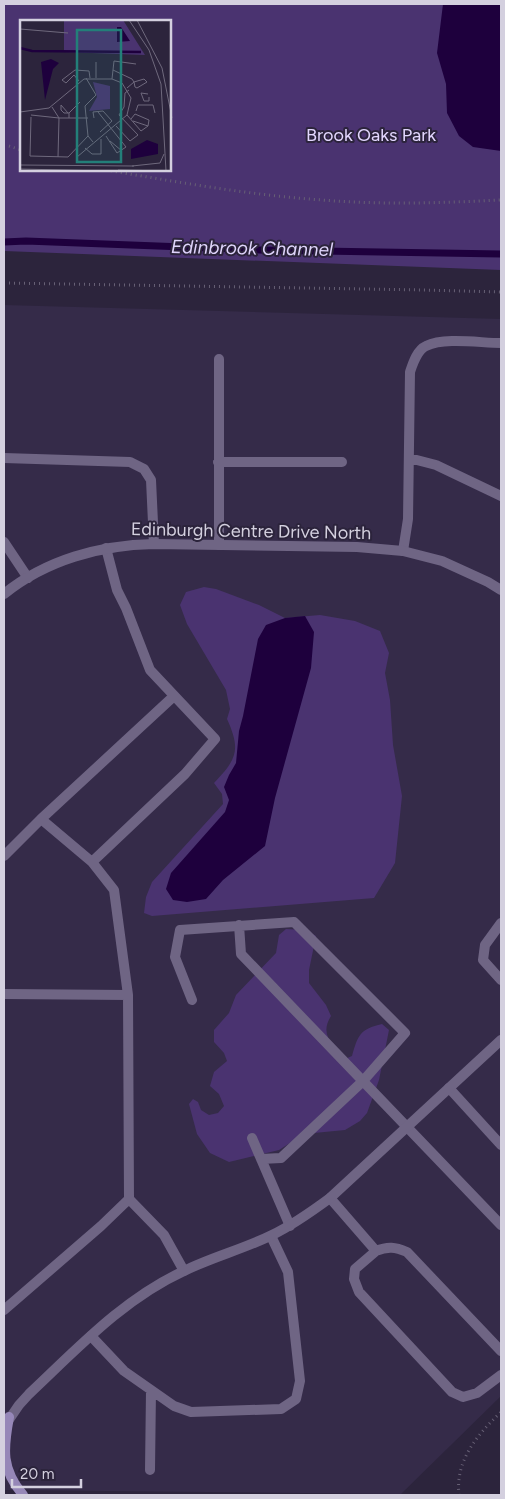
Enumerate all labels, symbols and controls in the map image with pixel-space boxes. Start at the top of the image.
inset map [20,20,171,171]
park label: Brook Oaks Park [306,124,436,146]
water label: Edinbrook Channel [171,235,334,261]
street label: Edinburgh Centre Drive North [131,518,371,544]
scale bar [12,1456,81,1488]
text: 20 m [20,1465,54,1483]

